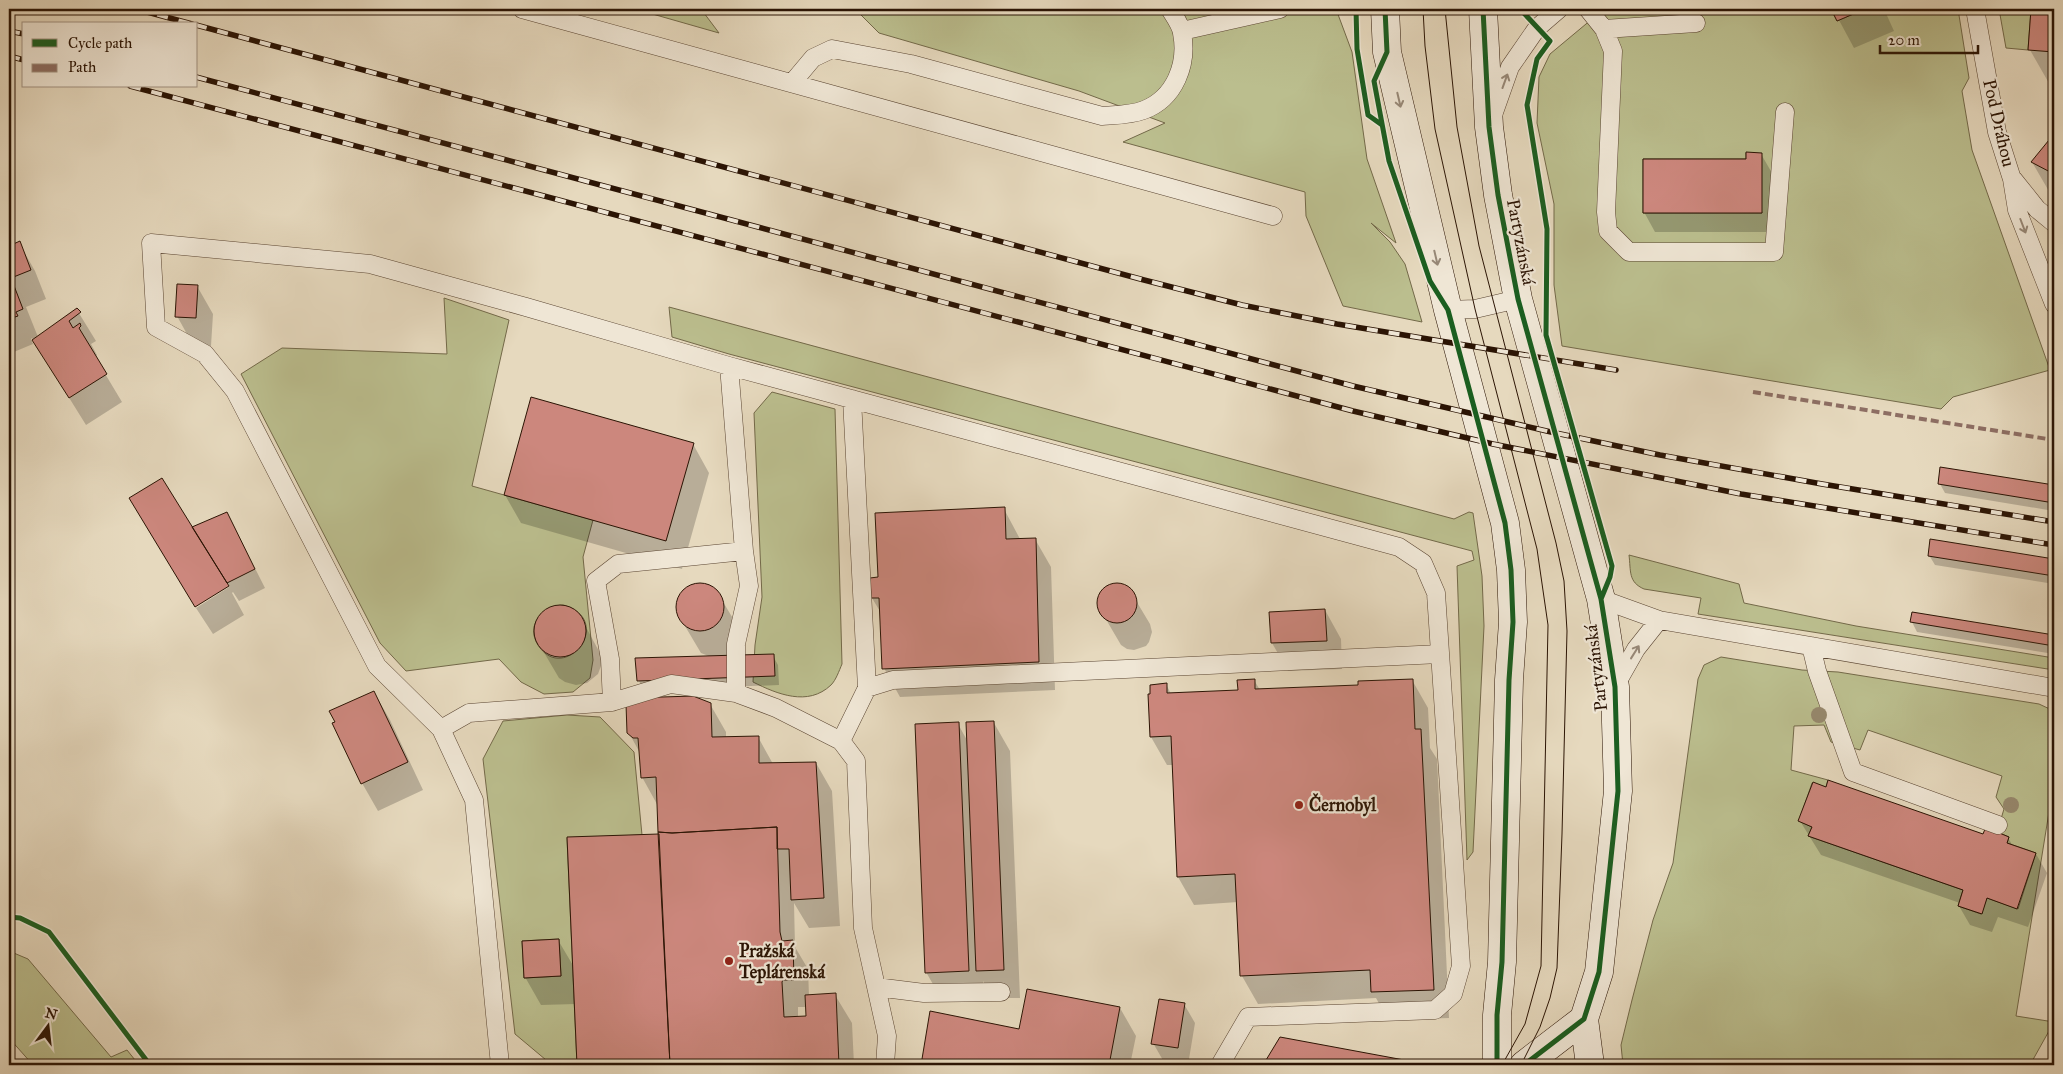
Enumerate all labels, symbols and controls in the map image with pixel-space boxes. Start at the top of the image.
legend [22,22,198,88]
scale bar [1880,22,1978,54]
text: 20 m [1888,31,1920,49]
text: Cycle path [68,34,133,52]
text: Path [68,58,97,76]
one-way arrow [1501,74,1510,89]
street label: Pod Dráhou [1978,77,2020,169]
one-way arrow [1394,91,1404,107]
street label: Partyzánská [1502,197,1540,287]
one-way arrow [2019,218,2028,233]
one-way arrow [1432,250,1441,266]
street label: Partyzánská [1580,623,1612,713]
one-way arrow [1629,645,1640,659]
place label: Černobyl [1309,793,1377,817]
marker: Černobyl [1293,799,1305,811]
place label: Pražská Teplárenská [738,940,825,984]
marker: Pražská Teplárenská [723,955,735,967]
north arrow [22,1002,72,1052]
text: N [43,1004,59,1024]

